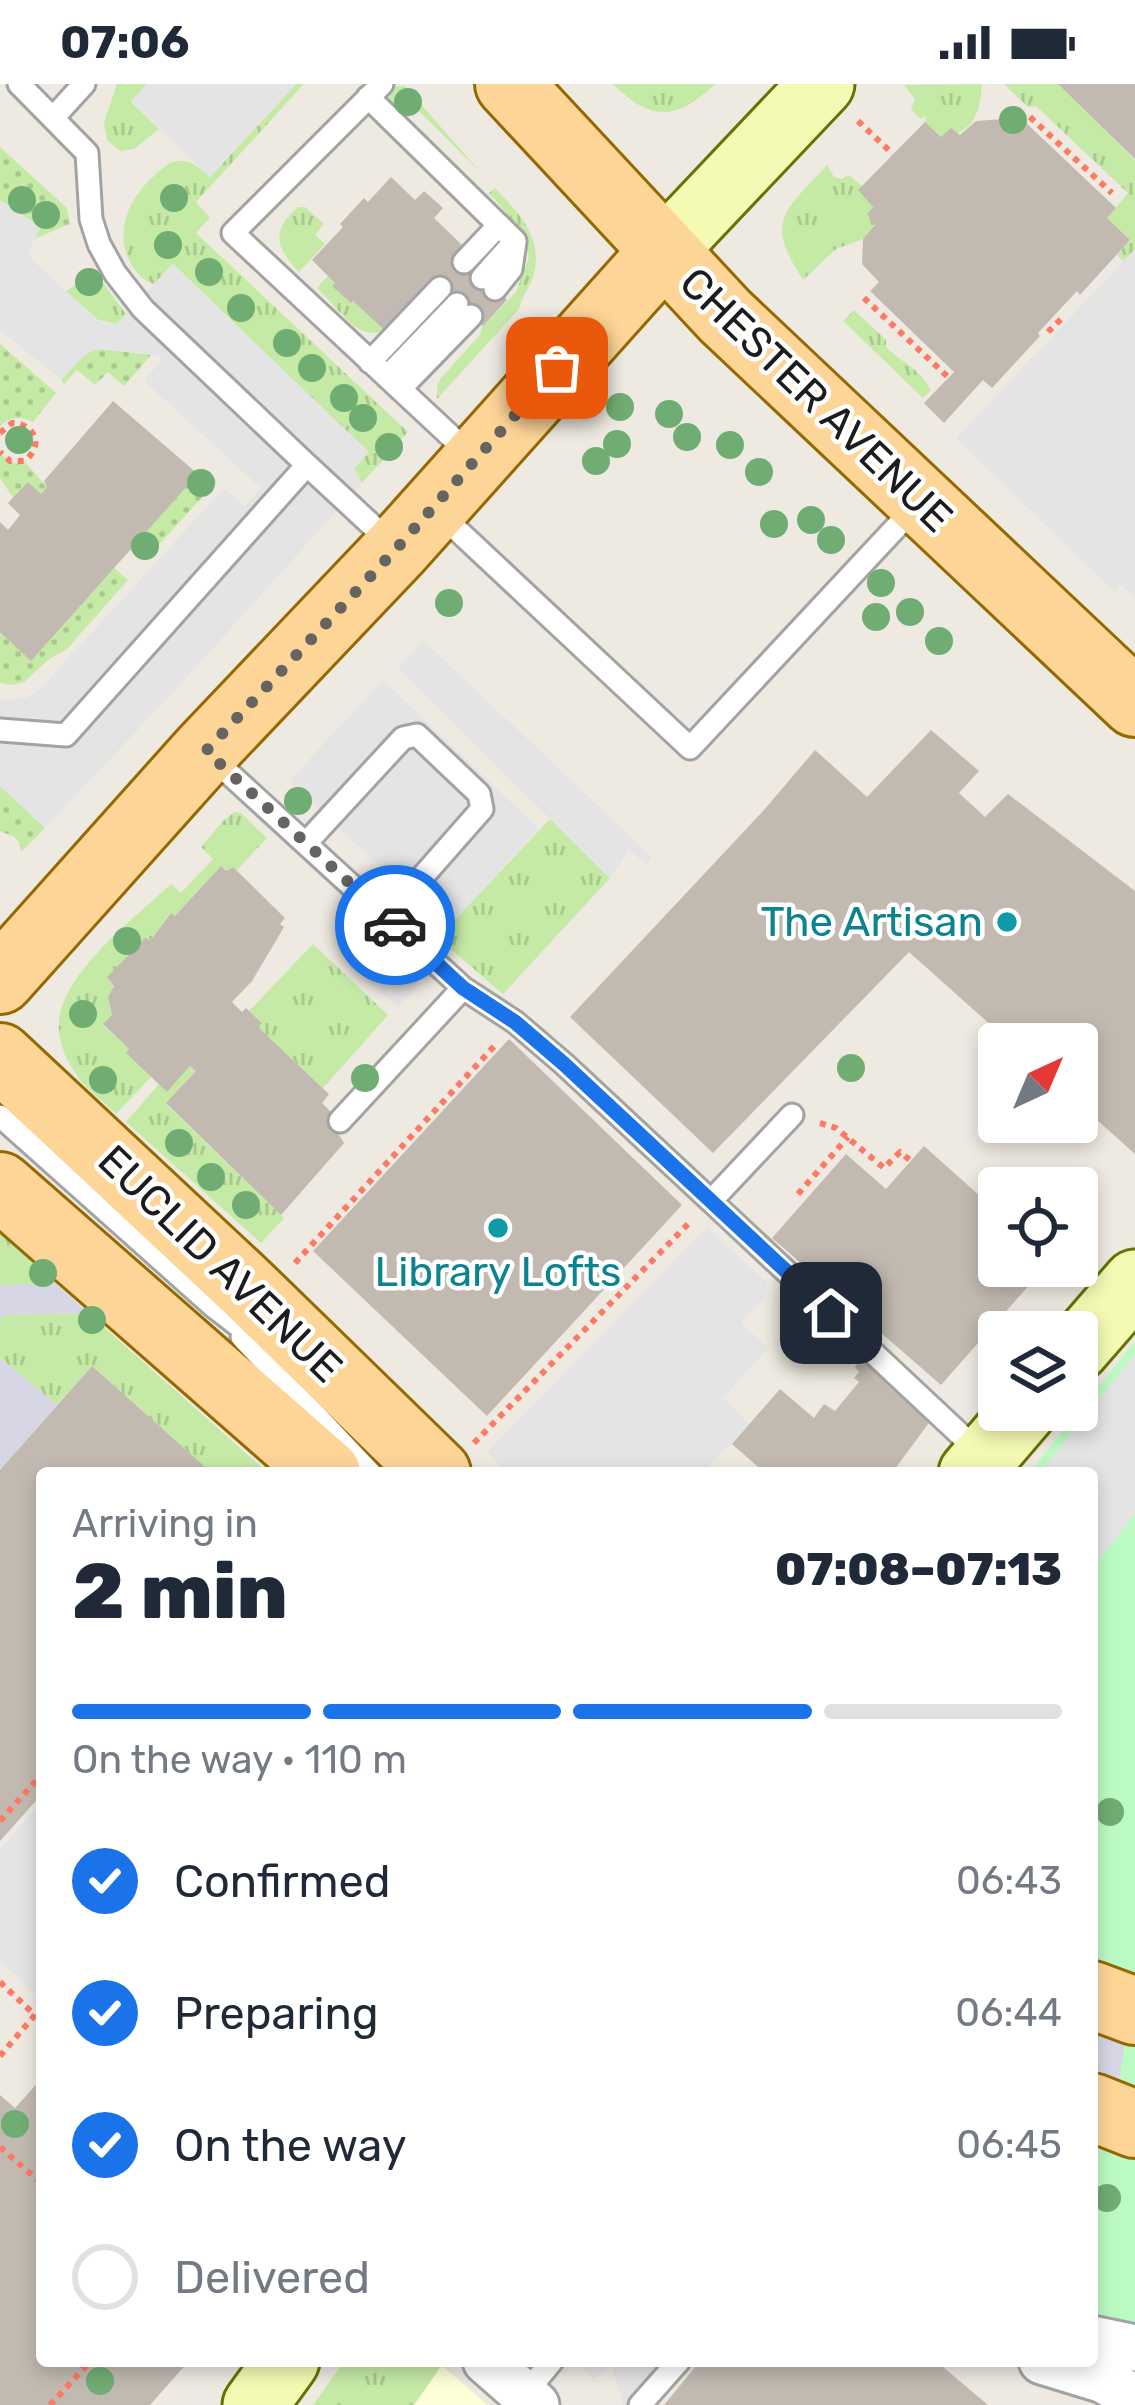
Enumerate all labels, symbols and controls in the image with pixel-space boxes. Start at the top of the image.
text: 07:06 [60,16,189,69]
street label: CHESTER AVENUE [670,257,962,543]
pin [506,317,608,419]
icon: bag [524,335,590,401]
courier [335,865,455,985]
icon: car [362,892,428,958]
place label: The Artisan [761,897,983,947]
marker: The Artisan [994,909,1020,935]
north arrow [978,1023,1098,1143]
map controls [978,1023,1098,1431]
street label: EUCLID AVENUE [88,1135,352,1393]
button: locate [978,1167,1098,1287]
marker: Library Lofts [485,1215,511,1241]
place label: Library Lofts [375,1247,621,1297]
pin [780,1262,882,1364]
icon: home [798,1280,864,1346]
button: layers [978,1311,1098,1431]
text: Arriving in [72,1501,258,1547]
text: 07:08–07:13 [775,1543,1062,1596]
text: 2 min [72,1545,288,1638]
text: On the way · 110 m [72,1737,407,1783]
icon: check [72,1848,138,1914]
text: Confirmed [174,1855,391,1908]
text: 06:43 [956,1858,1062,1904]
icon: check [72,1980,138,2046]
text: Preparing [174,1987,379,2040]
text: 06:44 [955,1990,1062,2036]
icon: check [72,2112,138,2178]
text: On the way [174,2119,407,2172]
text: 06:45 [956,2122,1062,2168]
text: Delivered [174,2251,370,2304]

